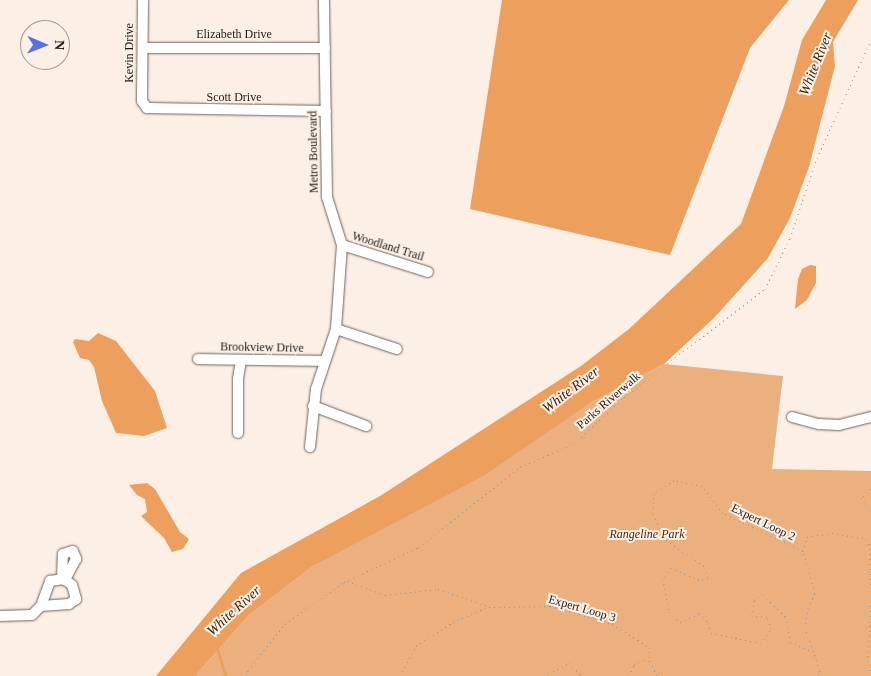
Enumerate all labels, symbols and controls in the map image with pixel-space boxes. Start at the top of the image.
north arrow [20,20,70,70]
street label: Kevin Drive [123,23,137,83]
street label: Elizabeth Drive [196,28,272,42]
water label: White River [796,30,836,98]
text: N [52,40,67,50]
street label: Scott Drive [207,91,261,105]
street label: Metro Boulevard [306,111,322,193]
street label: Woodland Trail [350,229,426,265]
street label: Brookview Drive [220,340,304,356]
water label: White River [539,363,603,417]
street label: Parks Riverwalk [574,369,644,433]
street label: Expert Loop 2 [729,501,797,545]
park label: Rangeline Park [610,528,684,542]
water label: White River [204,583,264,639]
street label: Expert Loop 3 [547,593,617,625]

